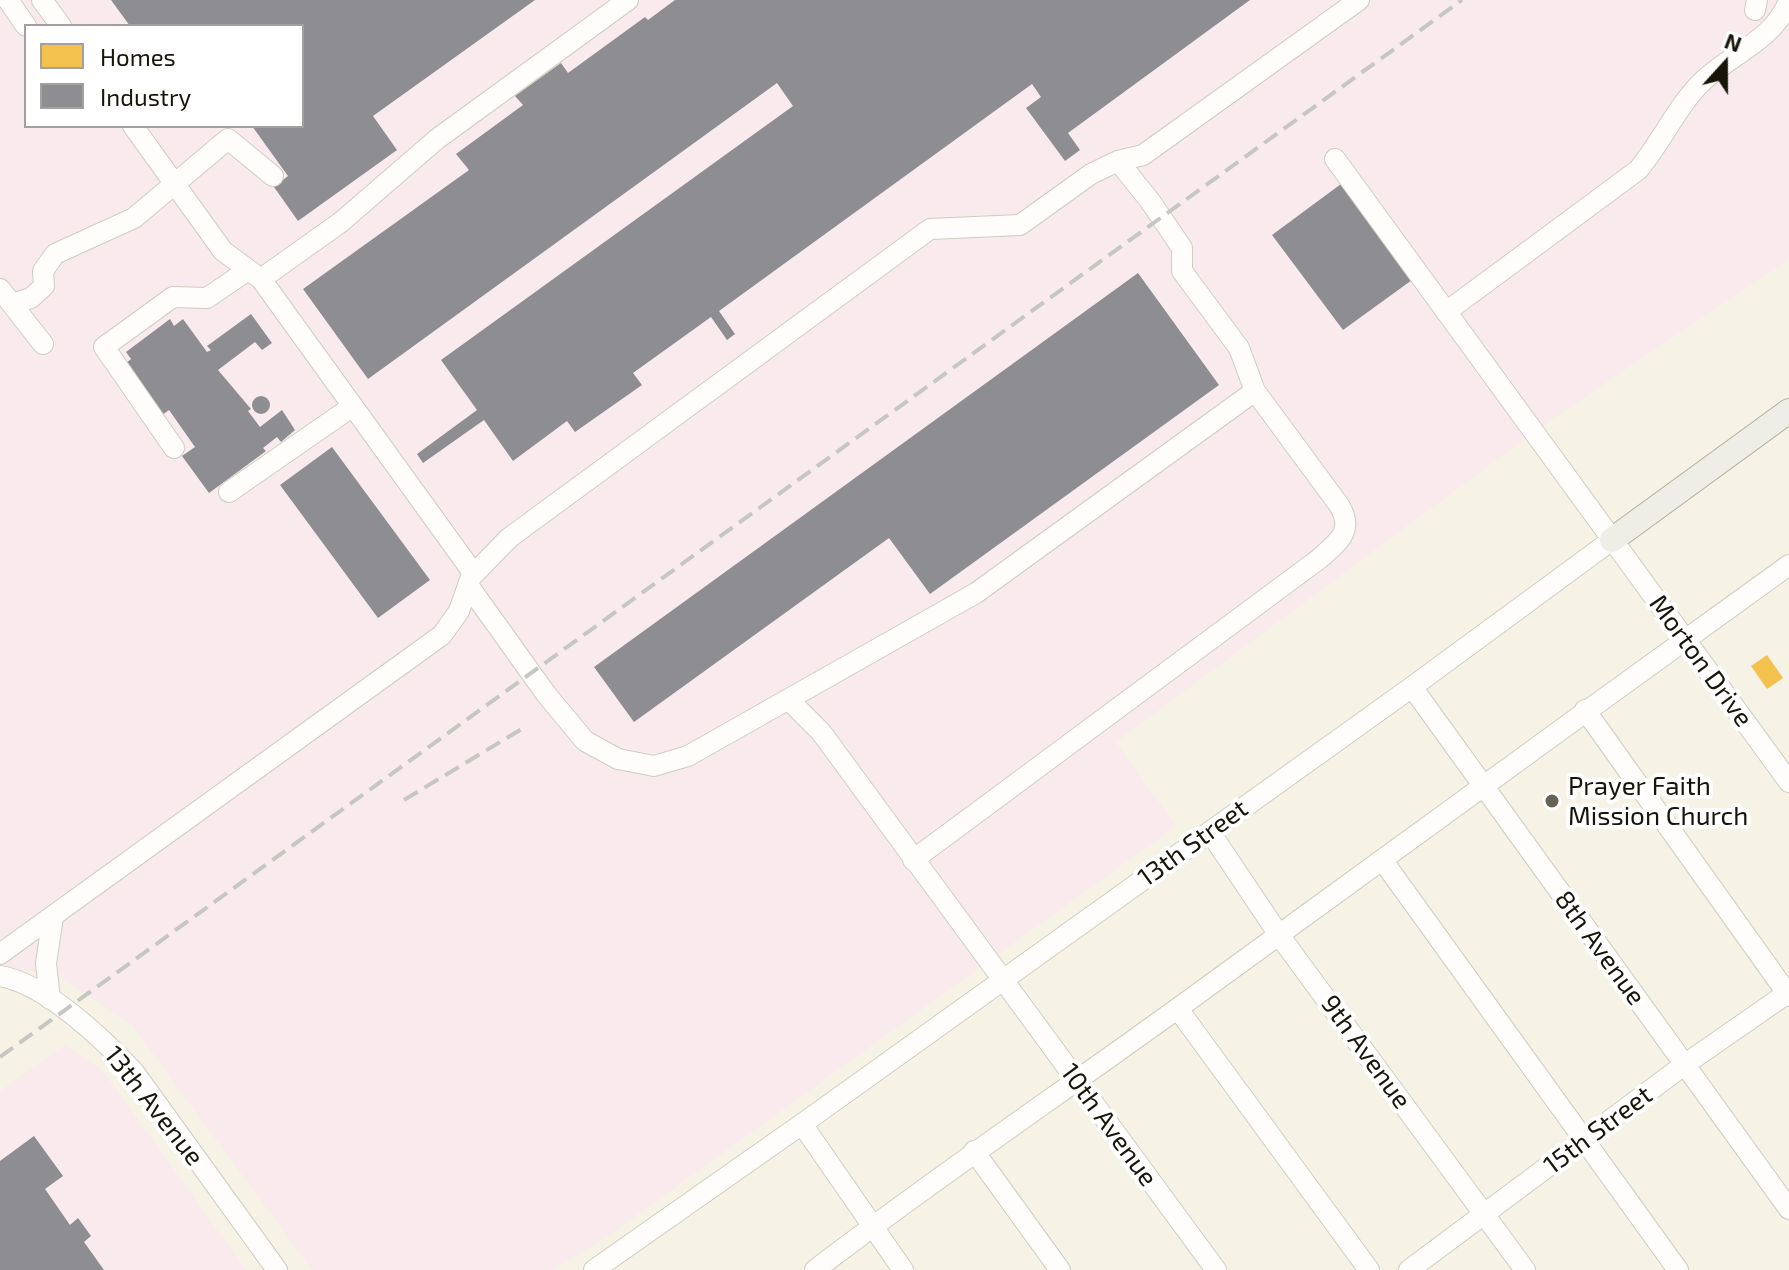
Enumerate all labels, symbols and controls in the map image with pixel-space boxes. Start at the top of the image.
legend [24,24,304,128]
north arrow [1685,24,1765,104]
text: N [1722,27,1746,57]
text: Homes [100,42,176,71]
text: Industry [100,82,191,111]
street label: Morton Drive [1643,589,1759,733]
place label: Prayer Faith Mission Church [1568,770,1748,832]
marker: Prayer Faith Mission Church [1543,792,1561,810]
street label: 13th Street [1132,793,1254,893]
street label: 8th Avenue [1548,885,1652,1011]
street label: 9th Avenue [1314,989,1418,1115]
street label: 13th Avenue [98,1040,210,1172]
street label: 10th Avenue [1054,1058,1164,1192]
street label: 15th Street [1538,1079,1658,1181]

